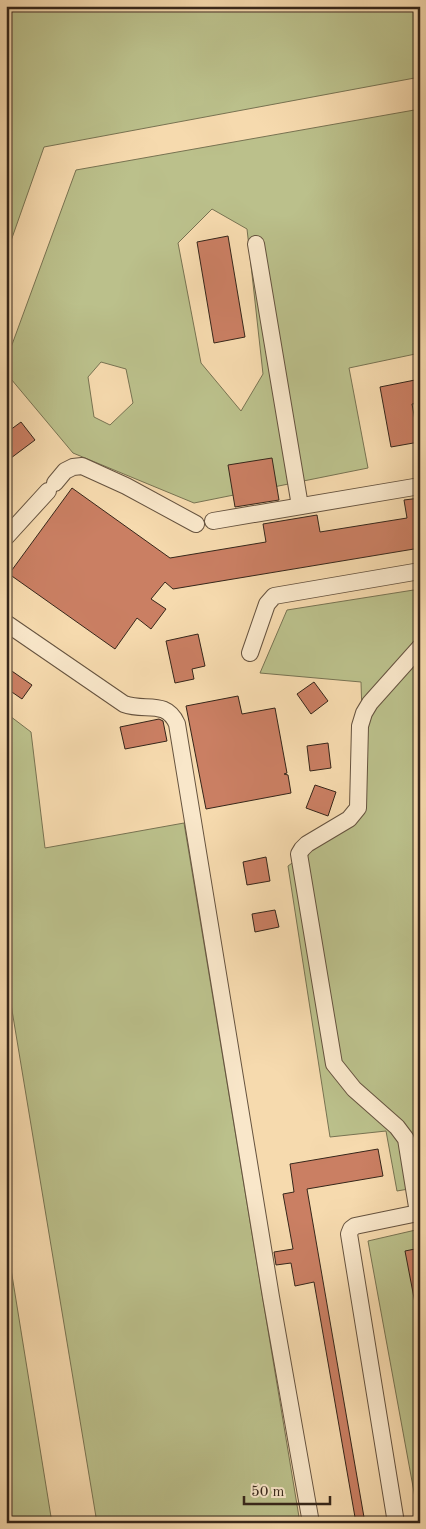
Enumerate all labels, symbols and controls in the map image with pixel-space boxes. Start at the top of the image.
scale bar [244,1474,330,1506]
text: 50 m [251,1485,285,1500]

